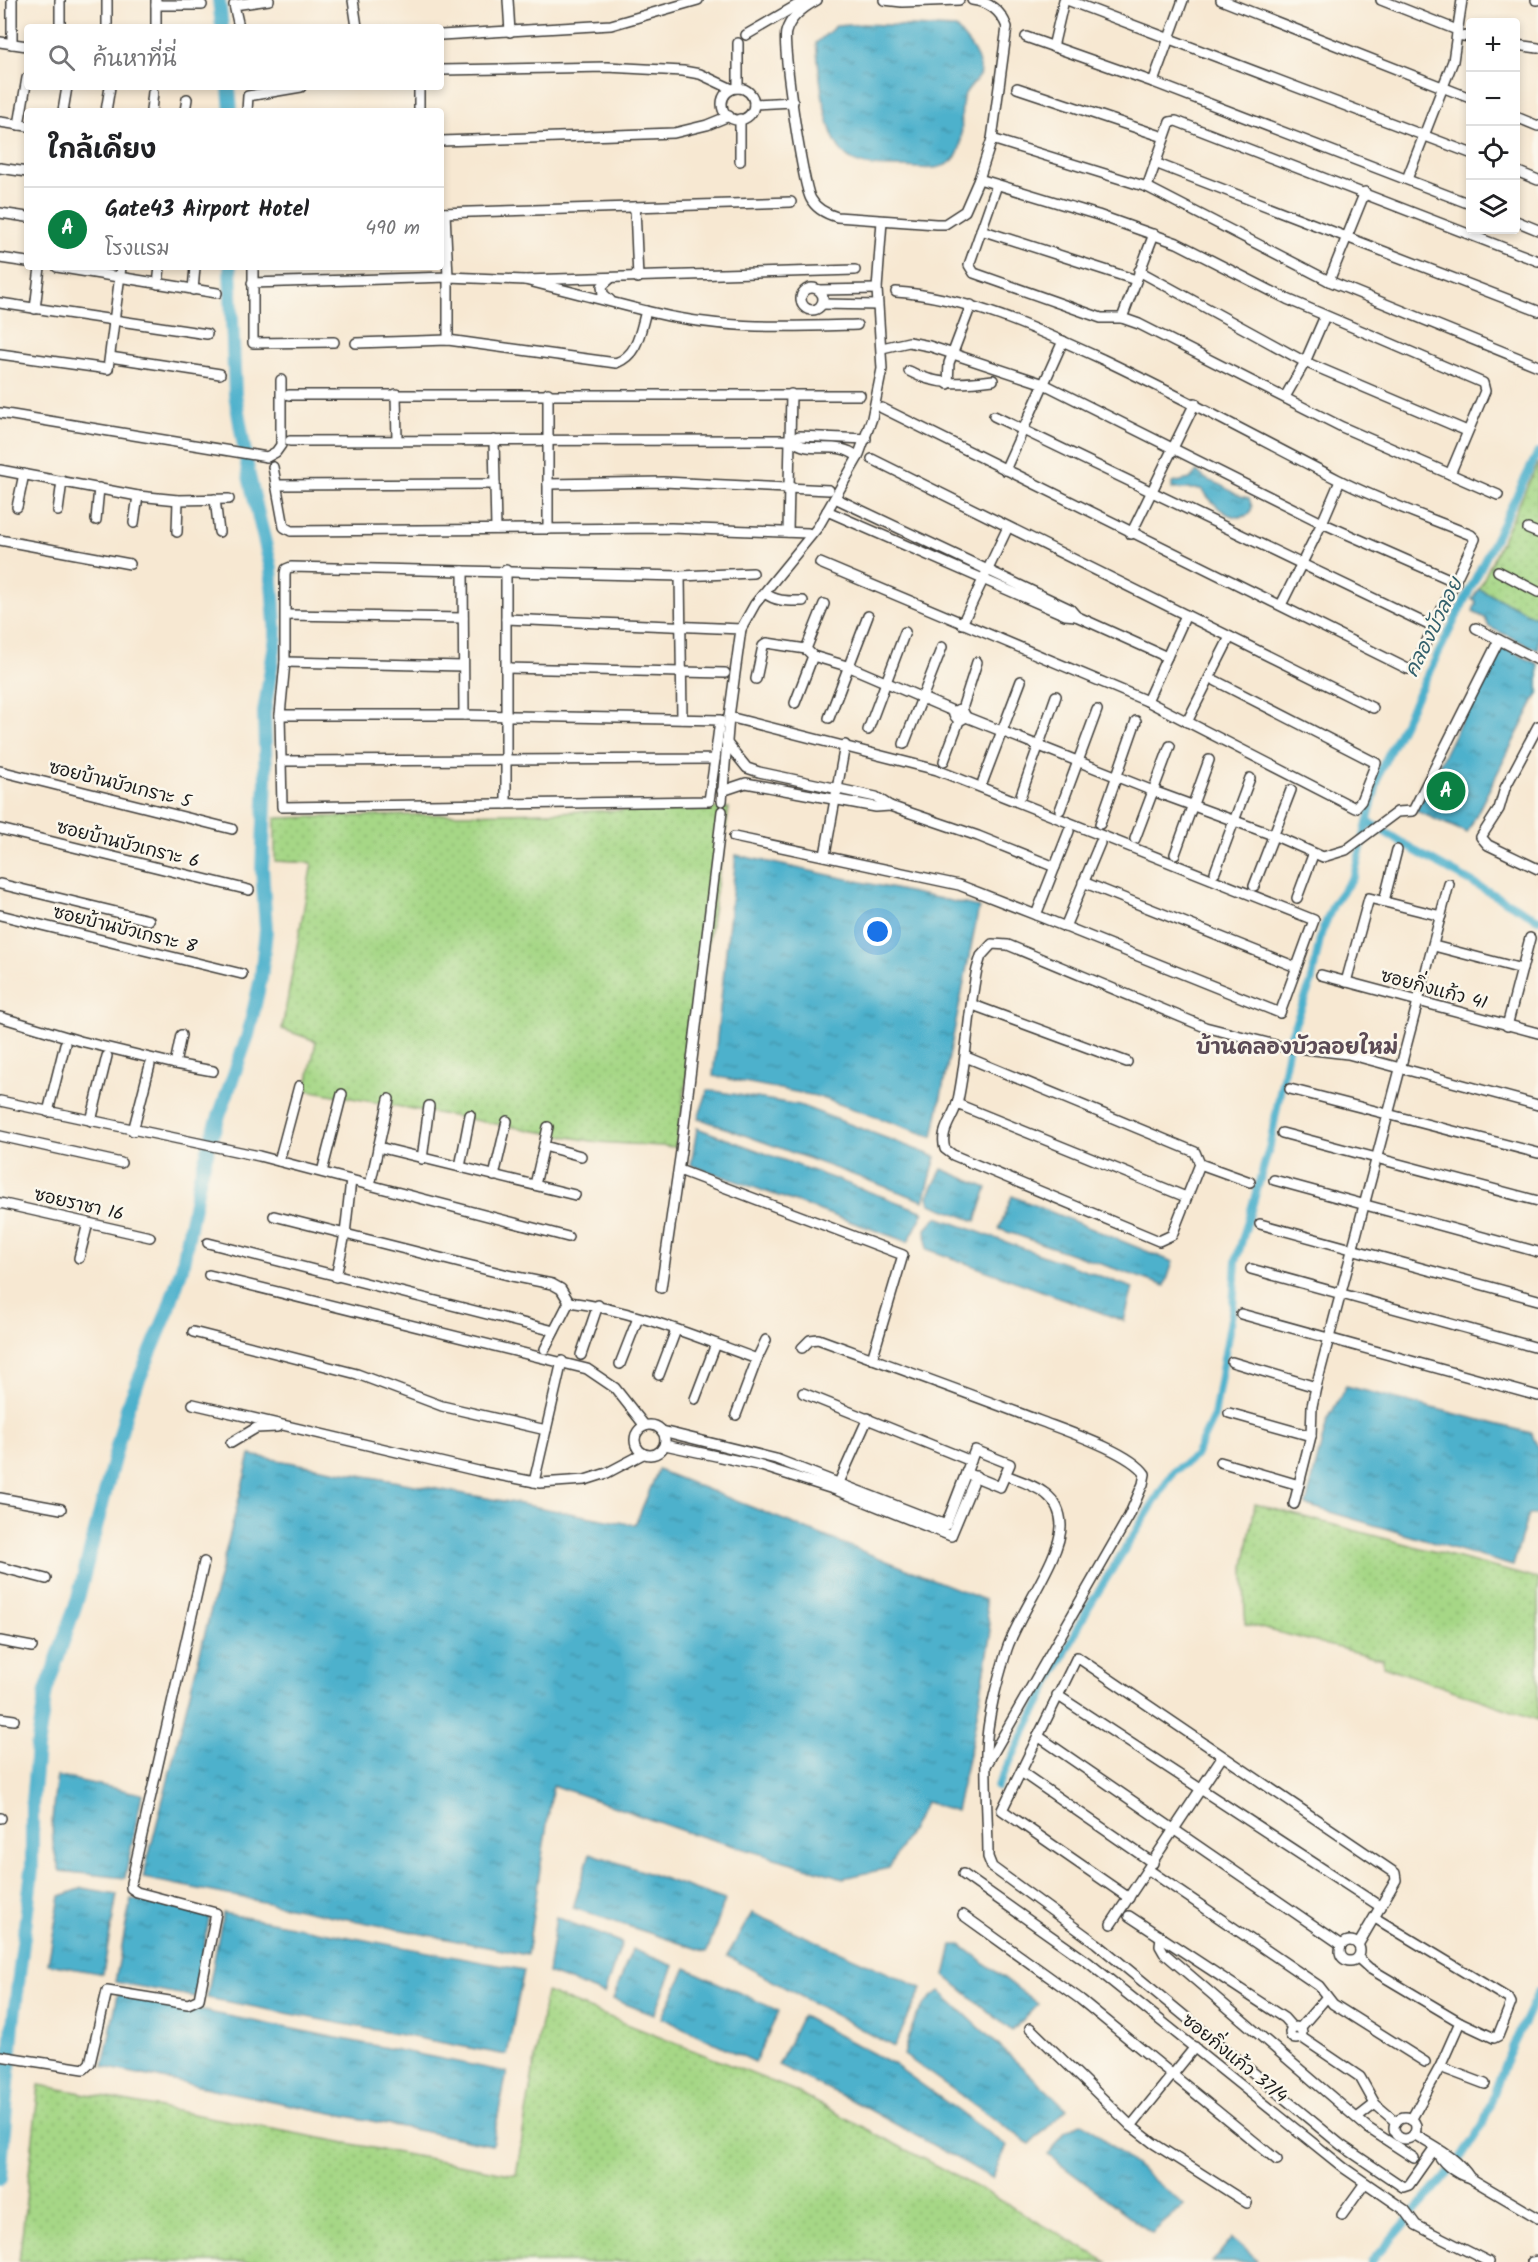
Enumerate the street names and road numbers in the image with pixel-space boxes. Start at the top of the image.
street label: ซอยบ้านบัวเกราะ 5 [45,754,195,818]
street label: ซอยบ้านบัวเกราะ 6 [53,814,202,877]
street label: ซอยบ้านบัวเกราะ 8 [50,899,200,962]
street label: ซอยกิ่งแก้ว 41 [1377,958,1492,1019]
street label: ซอยราชา 16 [31,1181,127,1230]
street label: ซอยกิ่งแก้ว 37/4 [1175,2004,1296,2111]

